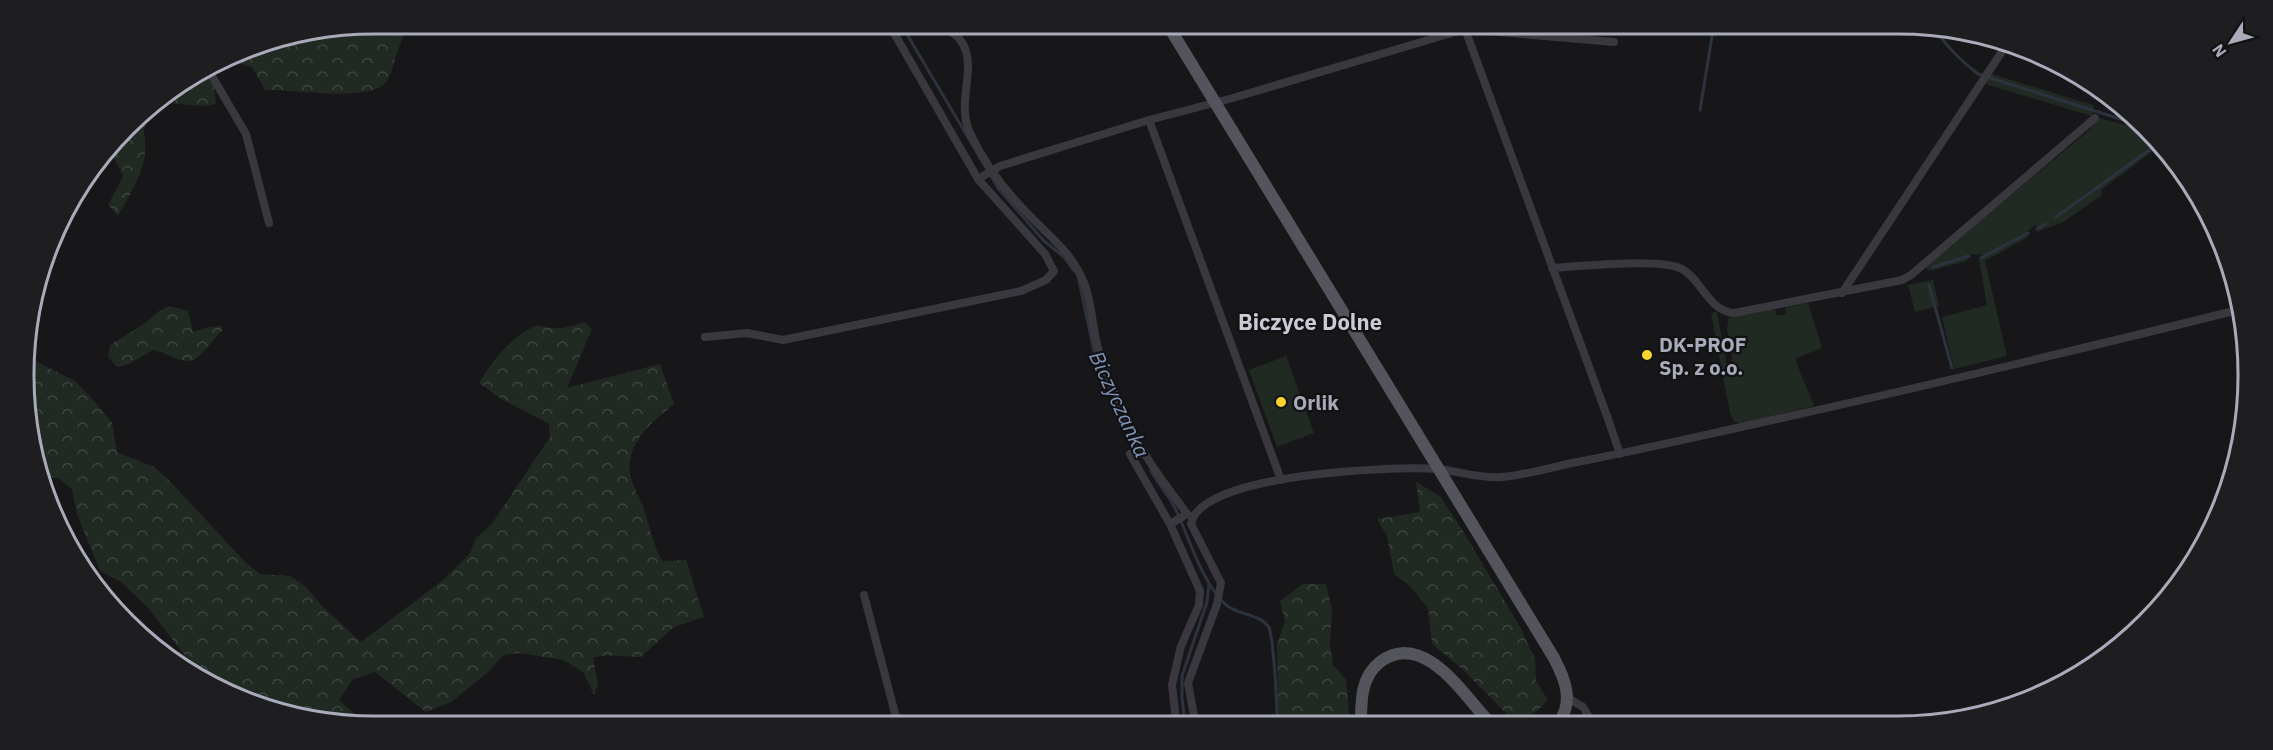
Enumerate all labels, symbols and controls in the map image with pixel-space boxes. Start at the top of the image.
north arrow [2201,12,2261,72]
text: N [2207,40,2230,61]
district label: Biczyce Dolne [1238,307,1382,336]
place label: DK-PROF Sp. z o.o. [1659,331,1746,381]
water label: Biczyczanka [1083,346,1157,462]
marker: DK-PROF Sp. z o.o. [1640,348,1654,362]
place label: Orlik [1293,389,1339,416]
marker: Orlik [1274,395,1288,409]

